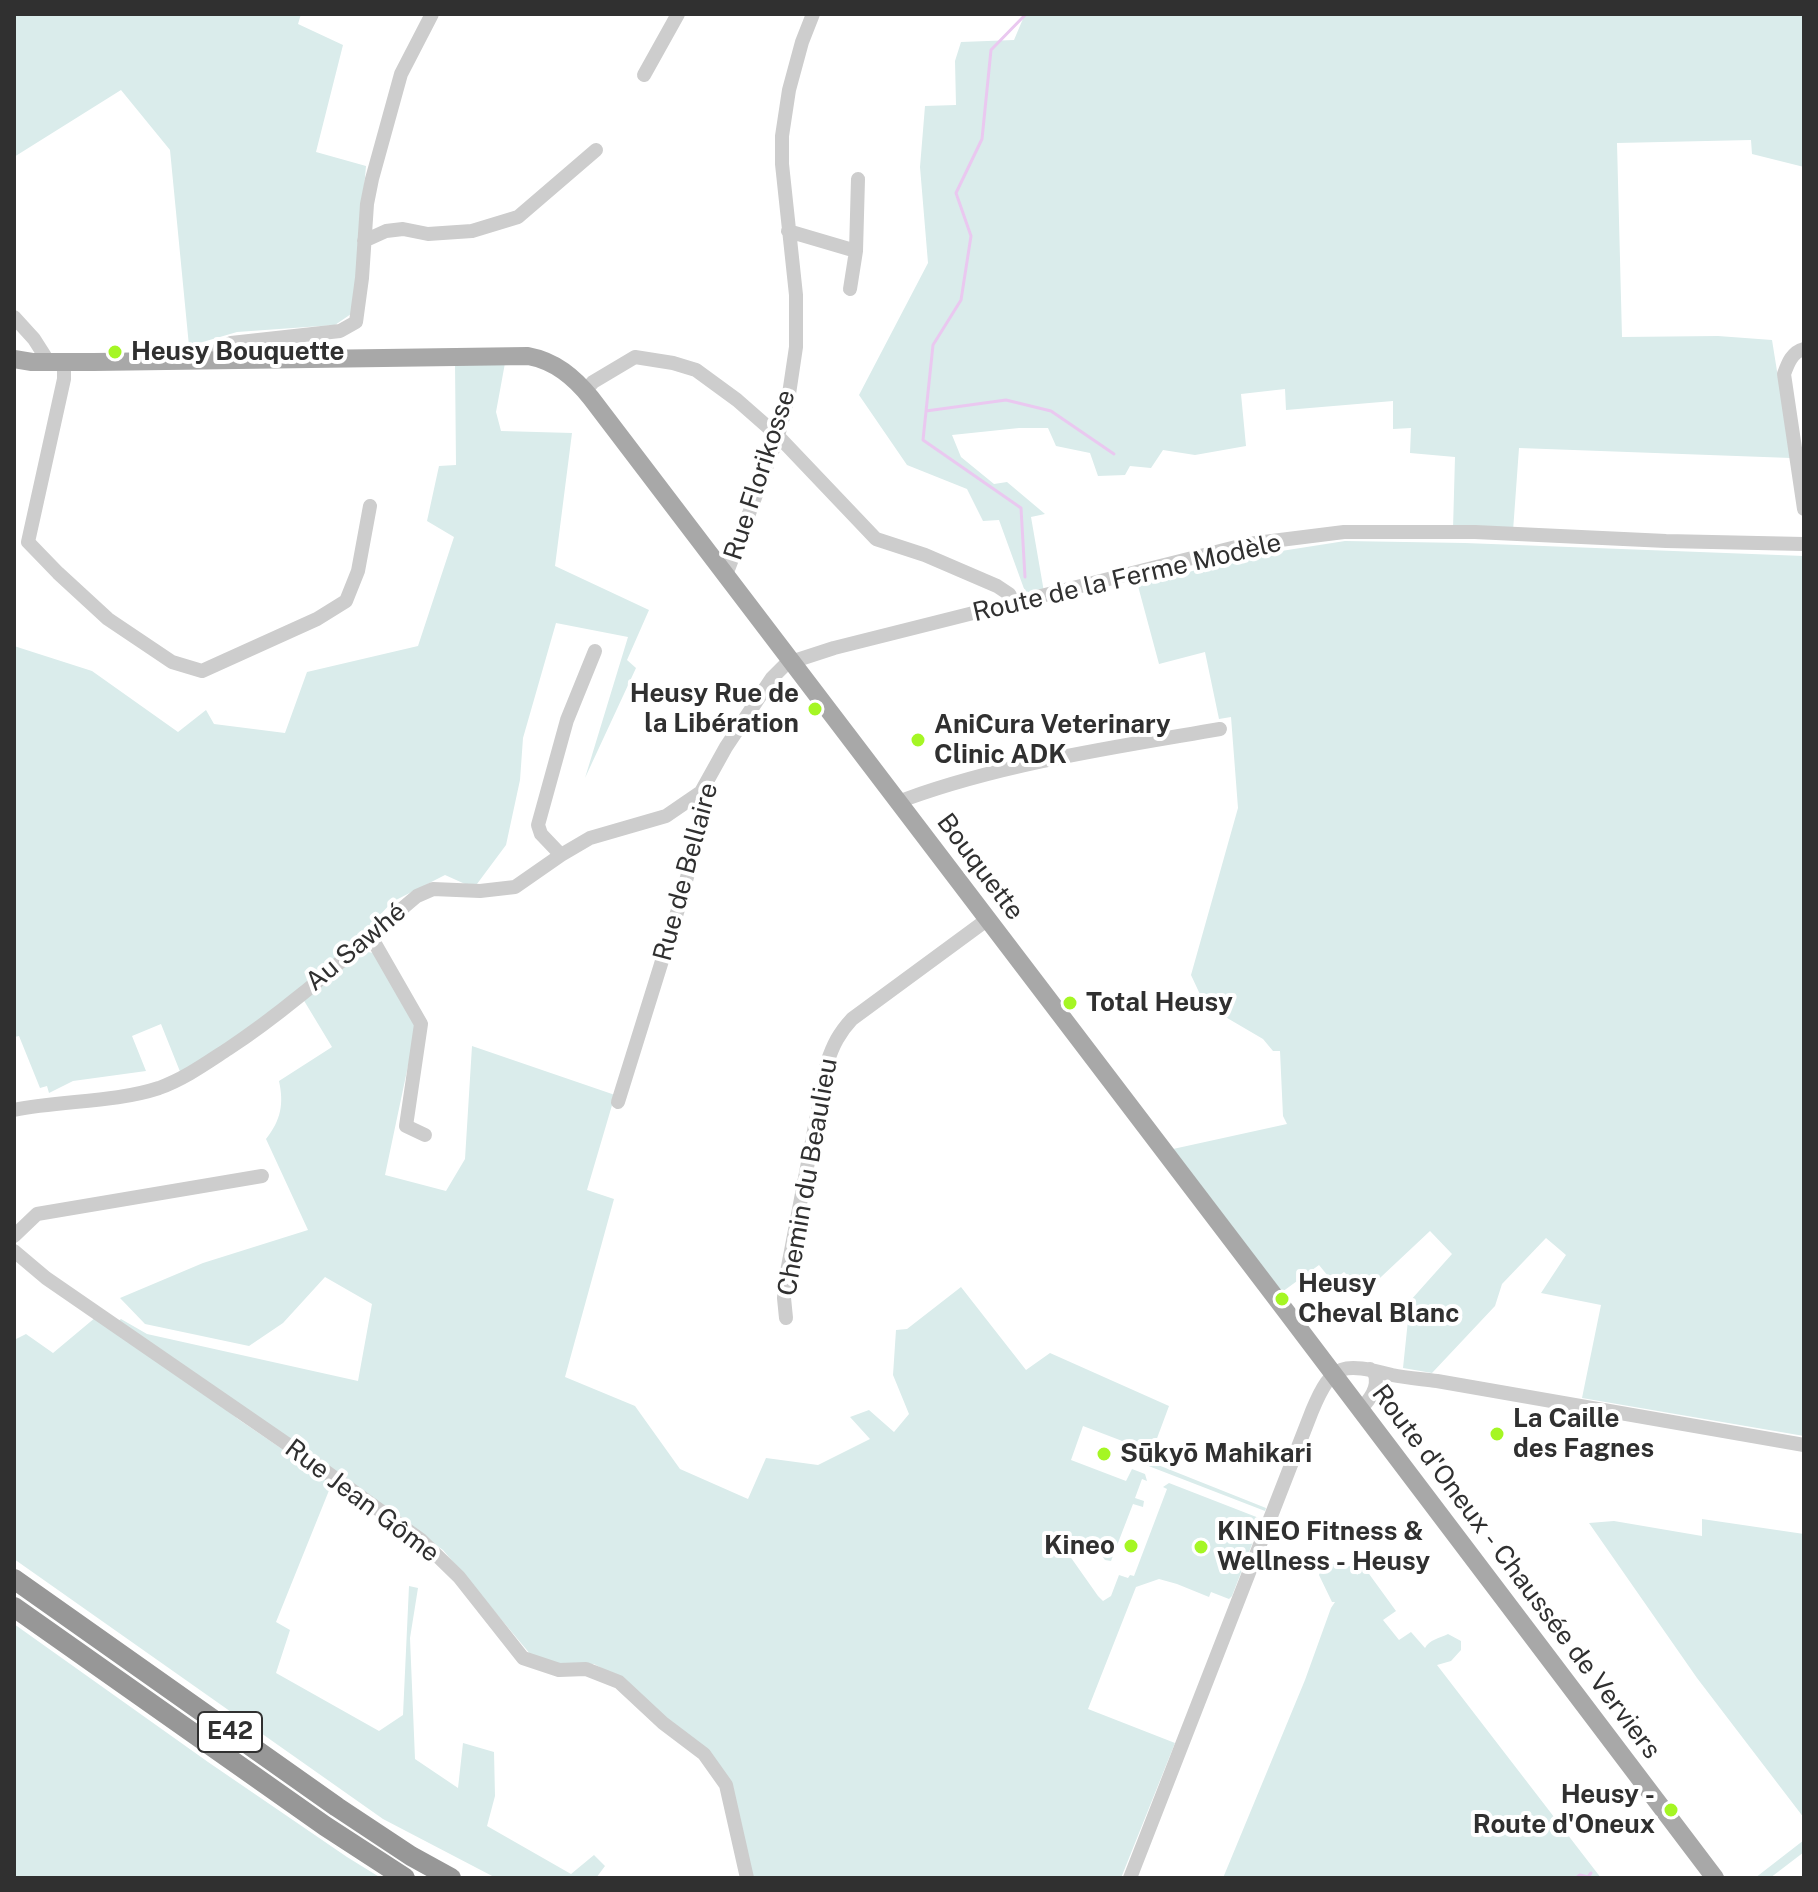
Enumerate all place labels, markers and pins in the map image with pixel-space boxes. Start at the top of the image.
place label: Heusy Bouquette [131,336,345,368]
marker: Heusy Bouquette [106,343,124,361]
place label: Heusy Rue de la Libération [630,678,799,740]
marker: Heusy Rue de la Libération [806,700,824,718]
place label: AniCura Veterinary Clinic ADK [934,709,1171,770]
marker: AniCura Veterinary Clinic ADK [909,731,927,749]
place label: Total Heusy [1086,987,1233,1019]
marker: Total Heusy [1061,994,1079,1012]
place label: Heusy Cheval Blanc [1298,1268,1459,1330]
marker: Heusy Cheval Blanc [1273,1290,1291,1308]
place label: La Caille des Fagnes [1513,1403,1654,1464]
marker: La Caille des Fagnes [1488,1425,1506,1443]
place label: Sūkyō Mahikari [1120,1438,1312,1470]
marker: Sūkyō Mahikari [1095,1445,1113,1463]
place label: KINEO Fitness & Wellness - Heusy [1217,1516,1430,1578]
place label: Kineo [1044,1530,1115,1562]
marker: Kineo [1122,1537,1140,1555]
marker: KINEO Fitness & Wellness - Heusy [1192,1538,1210,1556]
place label: Heusy - Route d'Oneux [1473,1779,1655,1840]
marker: Heusy - Route d'Oneux [1662,1801,1680,1819]

